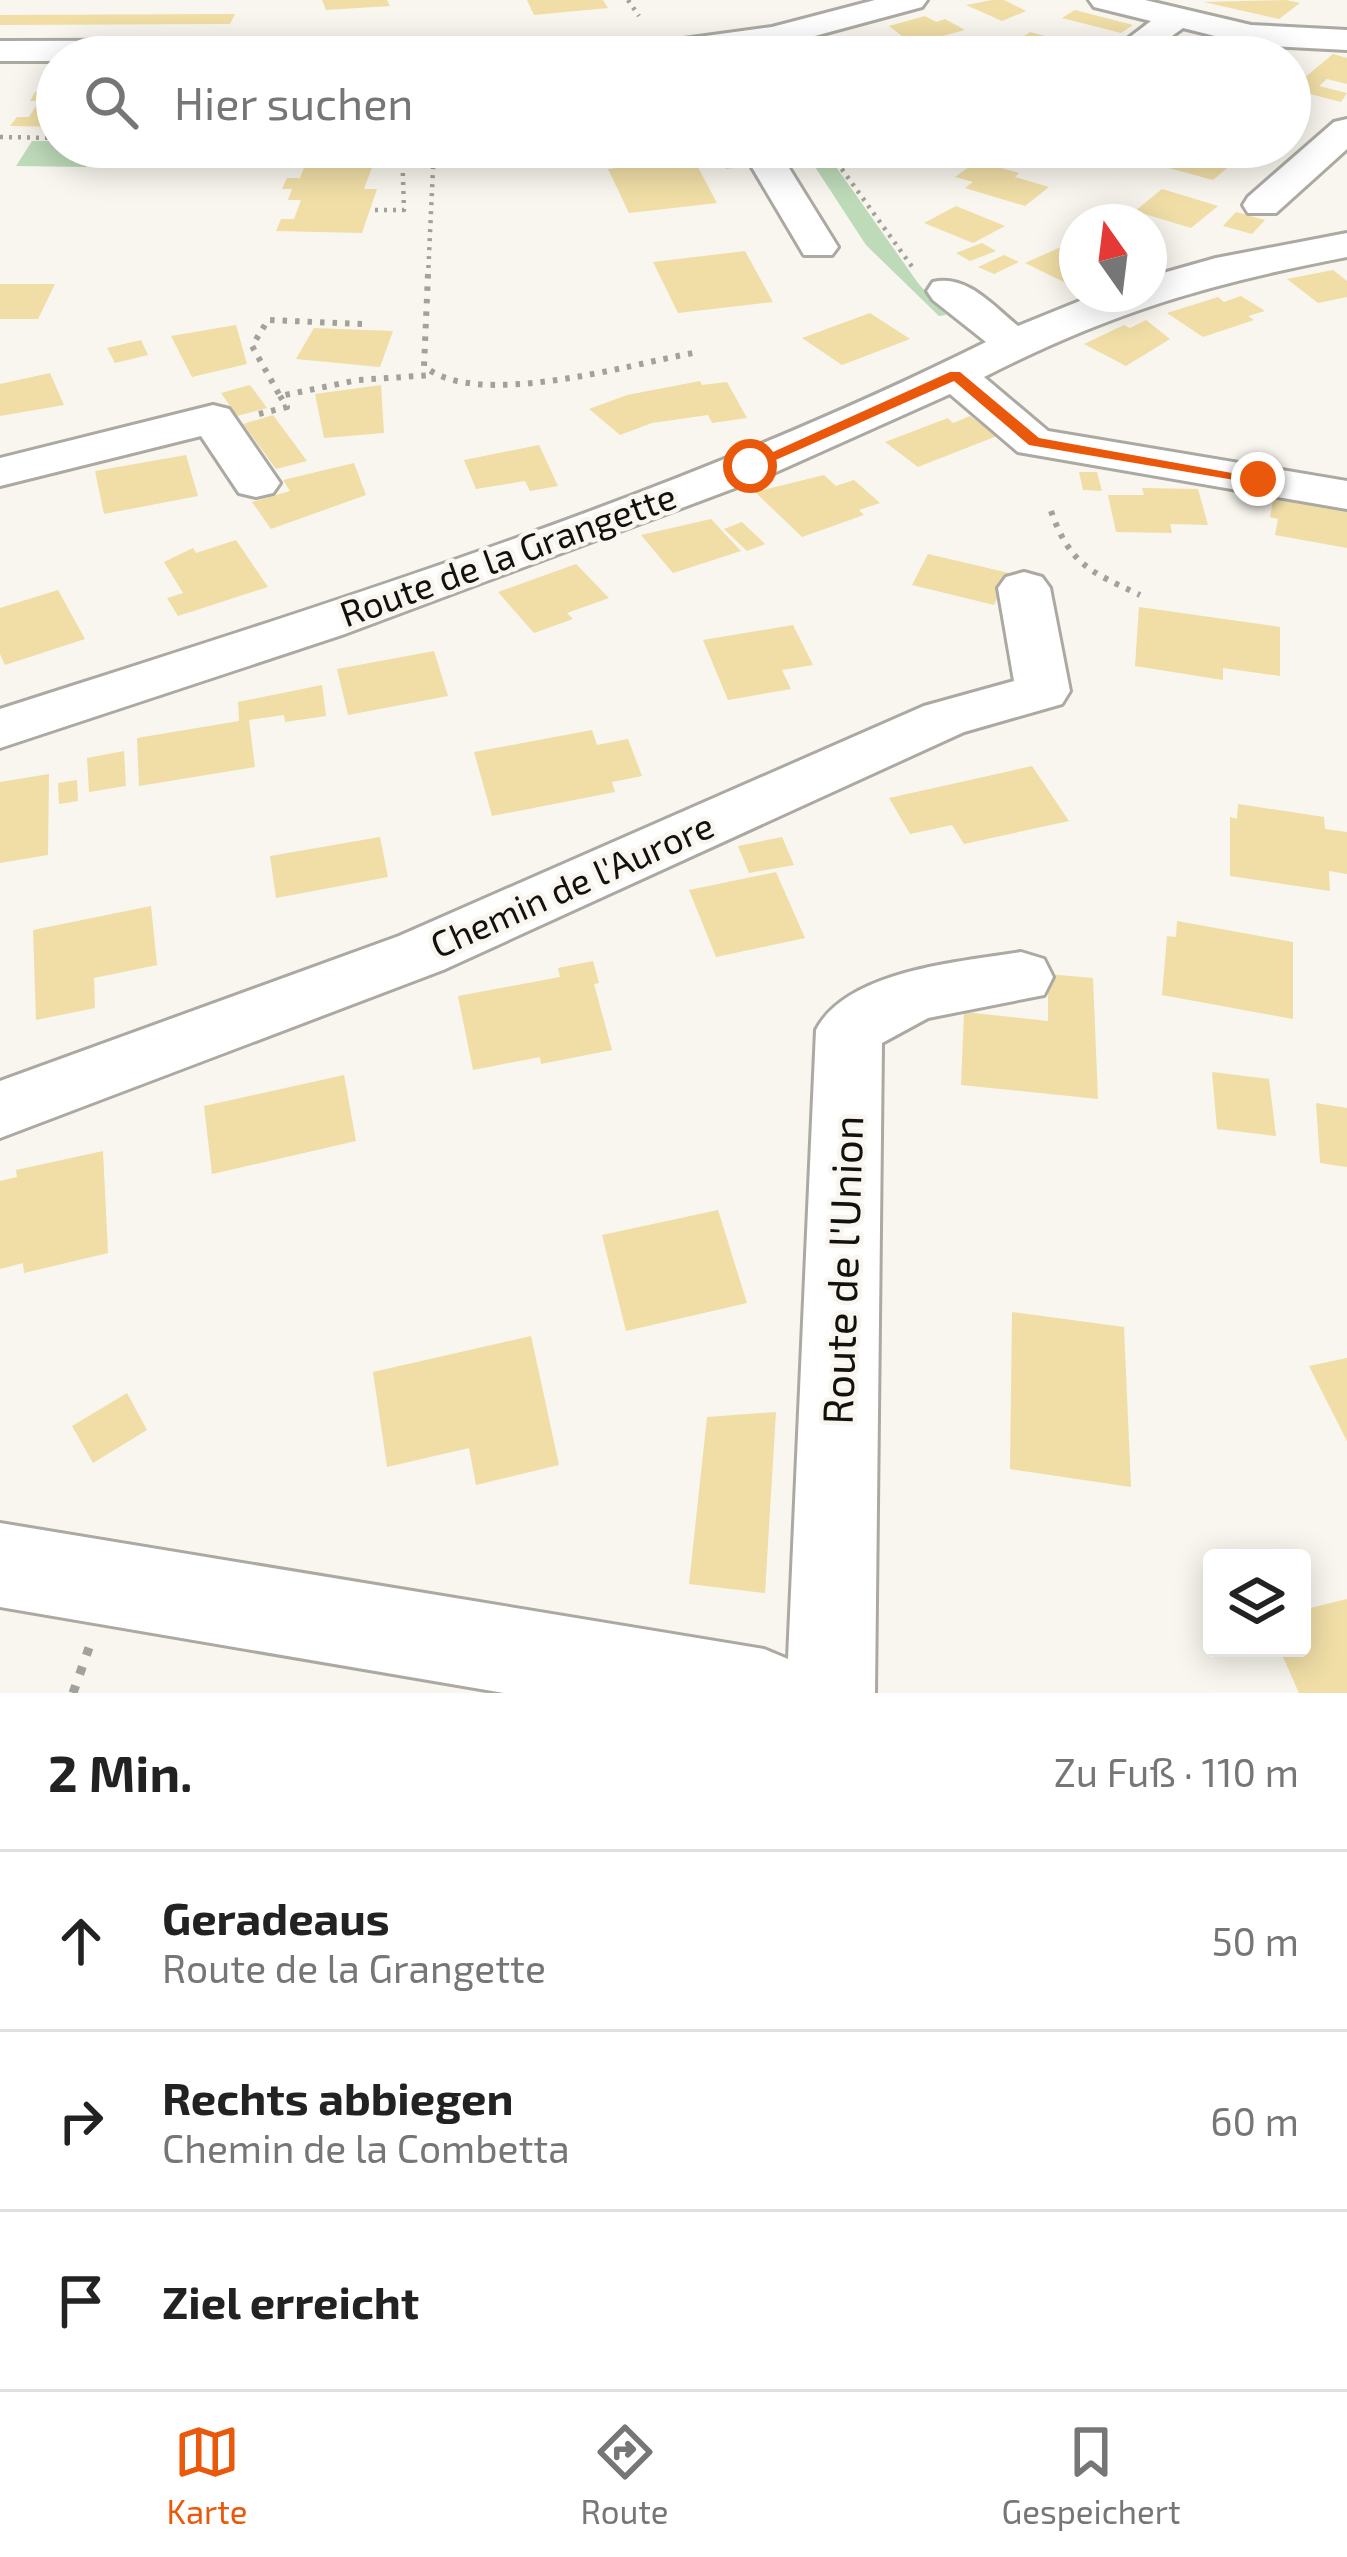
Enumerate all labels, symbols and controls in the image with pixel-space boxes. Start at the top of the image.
search box [36,36,1311,168]
icon: search [78,69,144,135]
text: Hier suchen [174,75,414,129]
north arrow [1059,204,1167,312]
route start [723,439,777,493]
route end [1231,452,1285,506]
street label: Route de la Grangette [334,473,681,634]
street label: Chemin de l'Aurore [423,802,719,965]
street label: Route de l'Union [811,1115,871,1425]
map controls [1203,1549,1311,1657]
button: layers [1203,1549,1311,1657]
text: 2 Min. [48,1741,192,1802]
text: Zu Fuß · 110 m [1054,1748,1299,1795]
text: Geradeaus [162,1890,390,1944]
icon: ahead [48,1908,114,1974]
text: 50 m [1212,1917,1299,1964]
text: Route de la Grangette [162,1944,546,1991]
text: Rechts abbiegen [162,2070,514,2124]
icon: right [48,2088,114,2154]
text: 60 m [1210,2097,1299,2144]
text: Chemin de la Combetta [162,2124,570,2171]
icon: arrive [48,2268,114,2334]
text: Ziel erreicht [162,2274,419,2328]
tab: Karte [166,2419,248,2531]
tab: Route [580,2419,669,2531]
tab: Gespeichert [1001,2419,1181,2531]

